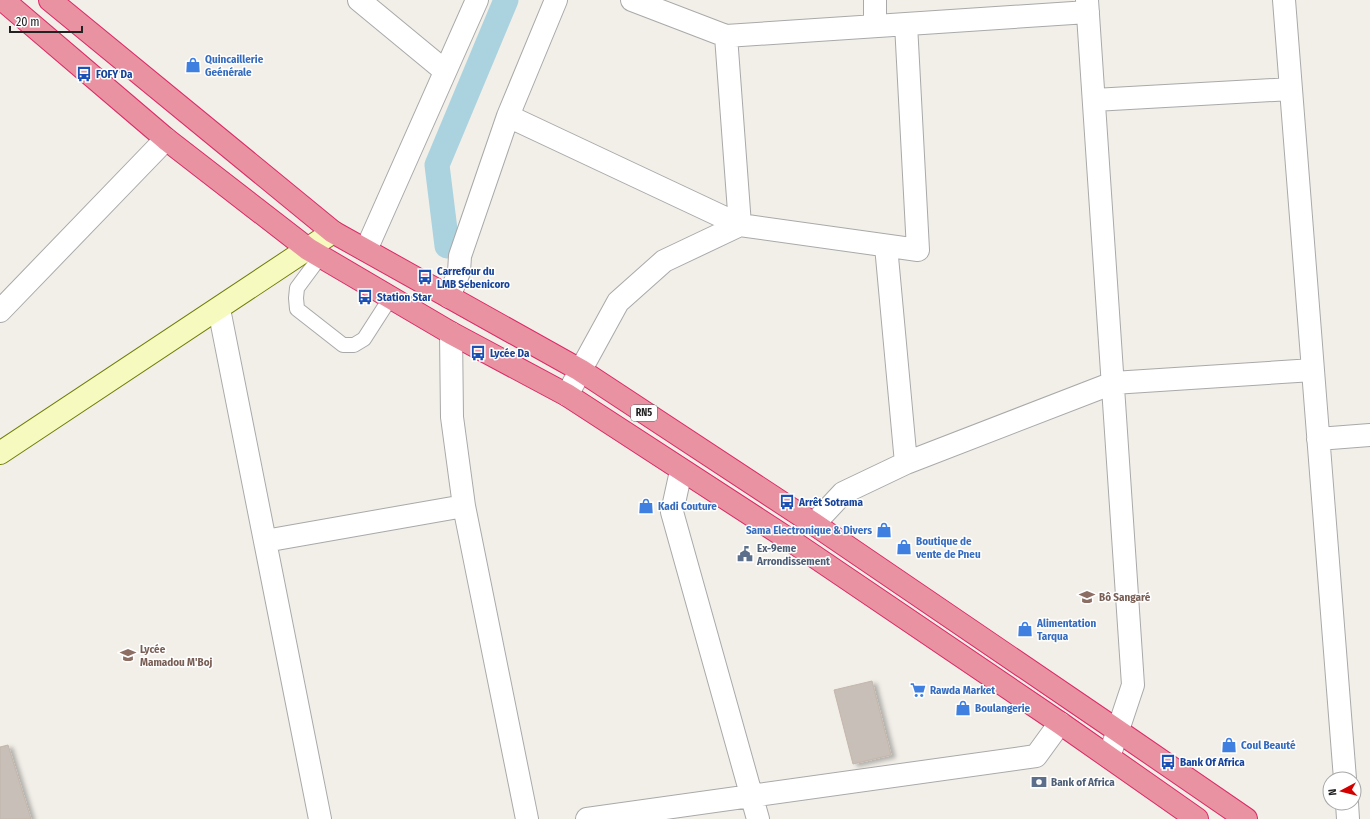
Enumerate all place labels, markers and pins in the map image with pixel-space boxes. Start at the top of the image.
place label: Quincaillerie Geénérale [205,53,264,79]
shop icon: Quincaillerie Geénérale [184,56,202,74]
bus stop icon: FOFY Da [75,65,93,83]
place label: FOFY Da [96,68,133,81]
place label: Carrefour du LMB Sebenicoro [437,265,510,291]
bus stop icon: Carrefour du LMB Sebenicoro [416,268,434,286]
bus stop icon: Station Star [356,288,374,306]
place label: Station Star [377,291,433,304]
bus stop icon: Lycée Da [469,344,487,362]
place label: Lycée Da [490,347,530,360]
bus stop icon: Arrêt Sotrama [778,493,796,511]
place label: Arrêt Sotrama [798,496,863,509]
shop icon: Kadi Couture [637,497,655,515]
place label: Kadi Couture [658,500,717,513]
shop icon: Sama Electronique & Divers [875,521,893,539]
place label: Sama Electronique & Divers [746,524,872,537]
place label: Boutique de vente de Pneu [915,535,981,561]
shop icon: Boutique de vente de Pneu [895,538,913,556]
place label: Ex-9eme Arrondissement [756,542,830,568]
public building icon: Ex-9eme Arrondissement [736,545,754,563]
school or university icon: Bô Sangaré [1078,588,1096,606]
place label: Bô Sangaré [1099,591,1151,604]
place label: Alimentation Tarqua [1036,617,1096,643]
shop icon: Alimentation Tarqua [1016,620,1034,638]
place label: Lycée Mamadou M'Boj [140,643,213,669]
school or university icon: Lycée Mamadou M'Boj [119,646,137,664]
supermarket icon: Rawda Market [909,681,927,699]
place label: Rawda Market [930,684,995,697]
shop icon: Boulangerie [954,699,972,717]
place label: Boulangerie [975,702,1031,715]
shop icon: Coul Beauté [1220,736,1238,754]
place label: Coul Beauté [1241,739,1296,752]
bus stop icon: Bank Of Africa [1159,753,1177,771]
place label: Bank Of Africa [1180,756,1245,769]
bank icon: Bank of Africa [1030,773,1048,791]
place label: Bank of Africa [1051,776,1115,789]

